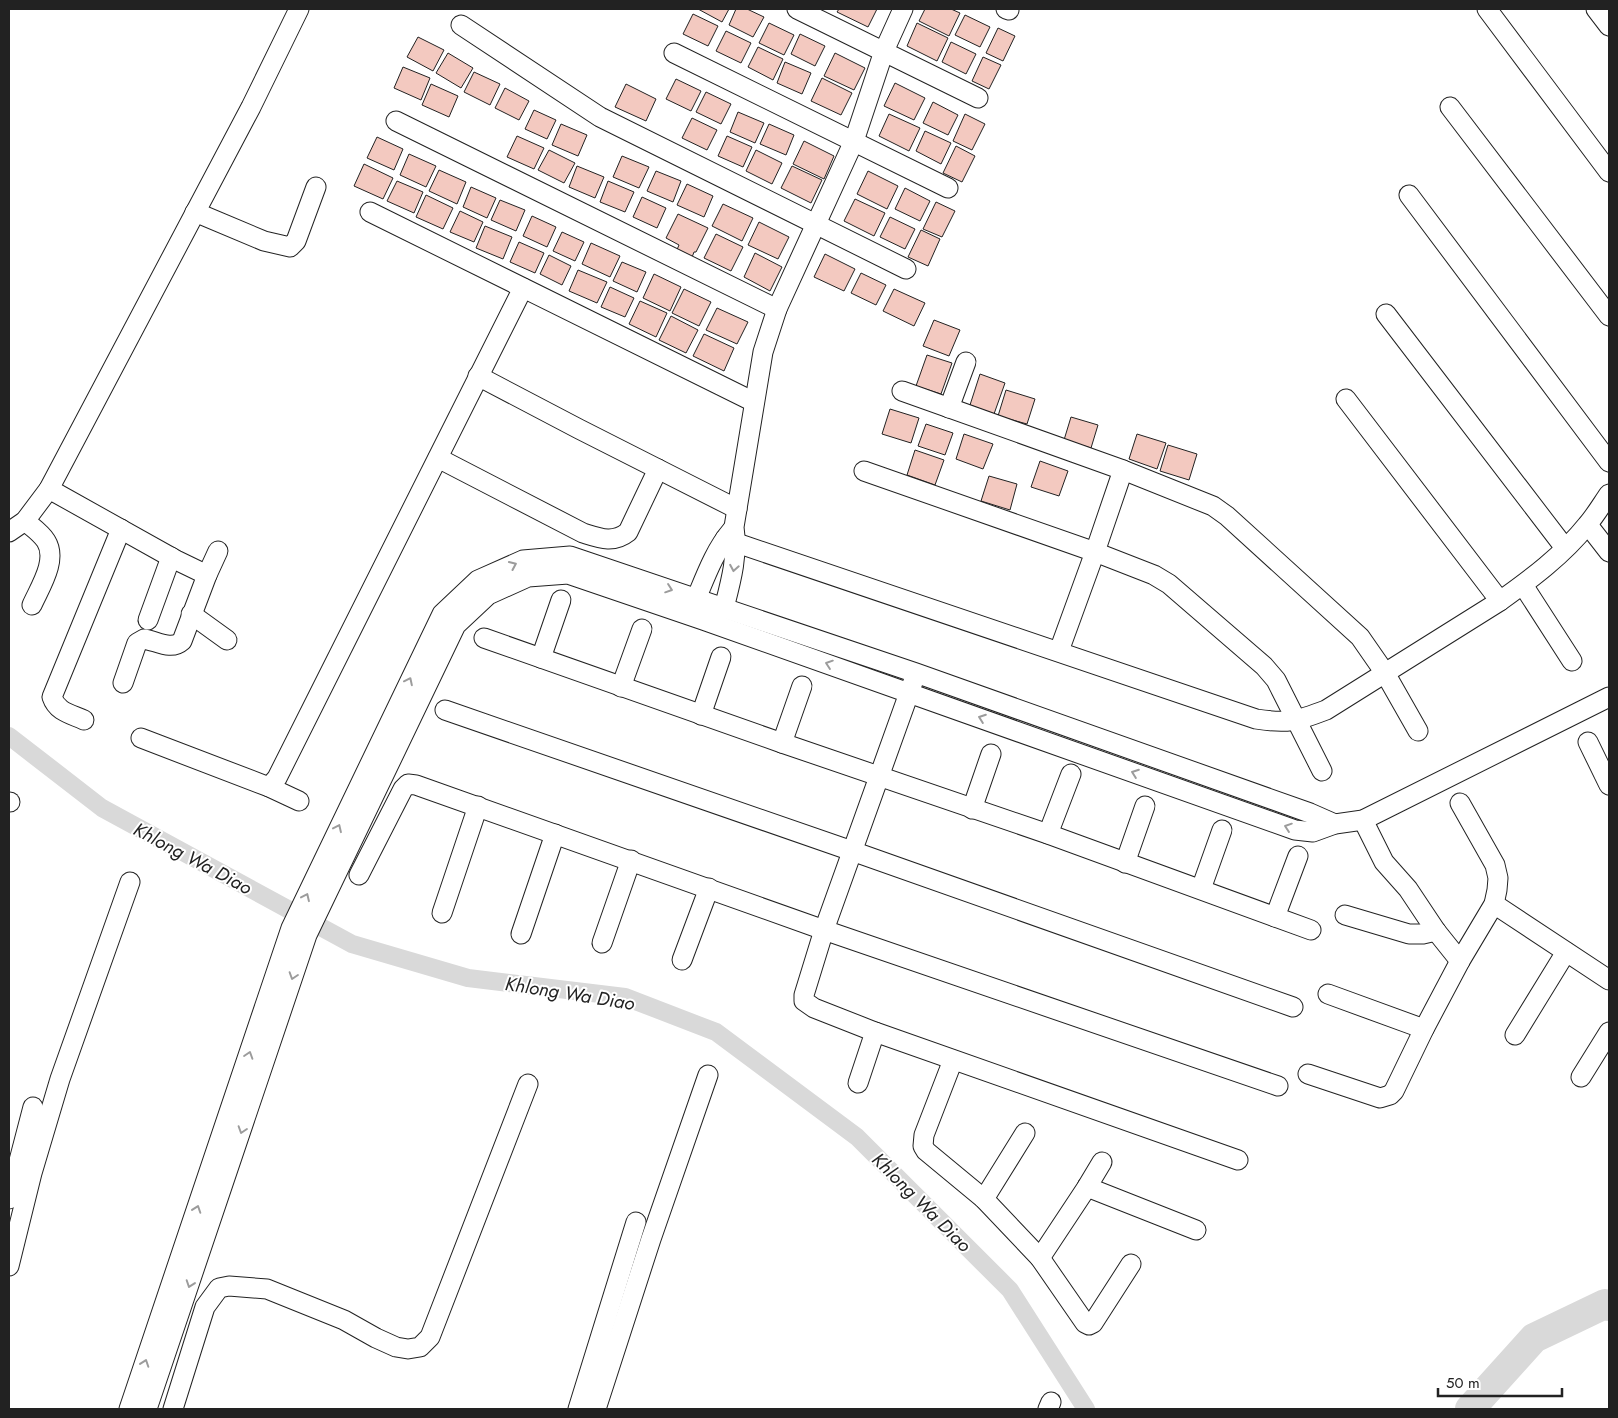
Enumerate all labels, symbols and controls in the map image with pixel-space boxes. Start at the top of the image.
one-way arrow [508,560,517,571]
one-way arrow [729,564,739,573]
one-way arrow [664,584,672,594]
one-way arrow [825,660,833,670]
one-way arrow [403,678,413,687]
one-way arrow [978,714,987,724]
one-way arrow [1131,769,1140,779]
water label: Khlong Wa Diao [129,816,257,901]
one-way arrow [1284,823,1293,833]
one-way arrow [332,824,343,833]
one-way arrow [299,893,310,902]
water label: Khlong Wa Diao [503,970,637,1017]
one-way arrow [289,971,299,979]
one-way arrow [243,1051,253,1060]
one-way arrow [238,1125,248,1134]
water label: Khlong Wa Diao [866,1147,977,1258]
one-way arrow [191,1206,201,1214]
one-way arrow [186,1279,196,1288]
one-way arrow [139,1359,149,1368]
scale bar [1438,1366,1562,1398]
text: 50 m [1446,1372,1480,1394]

